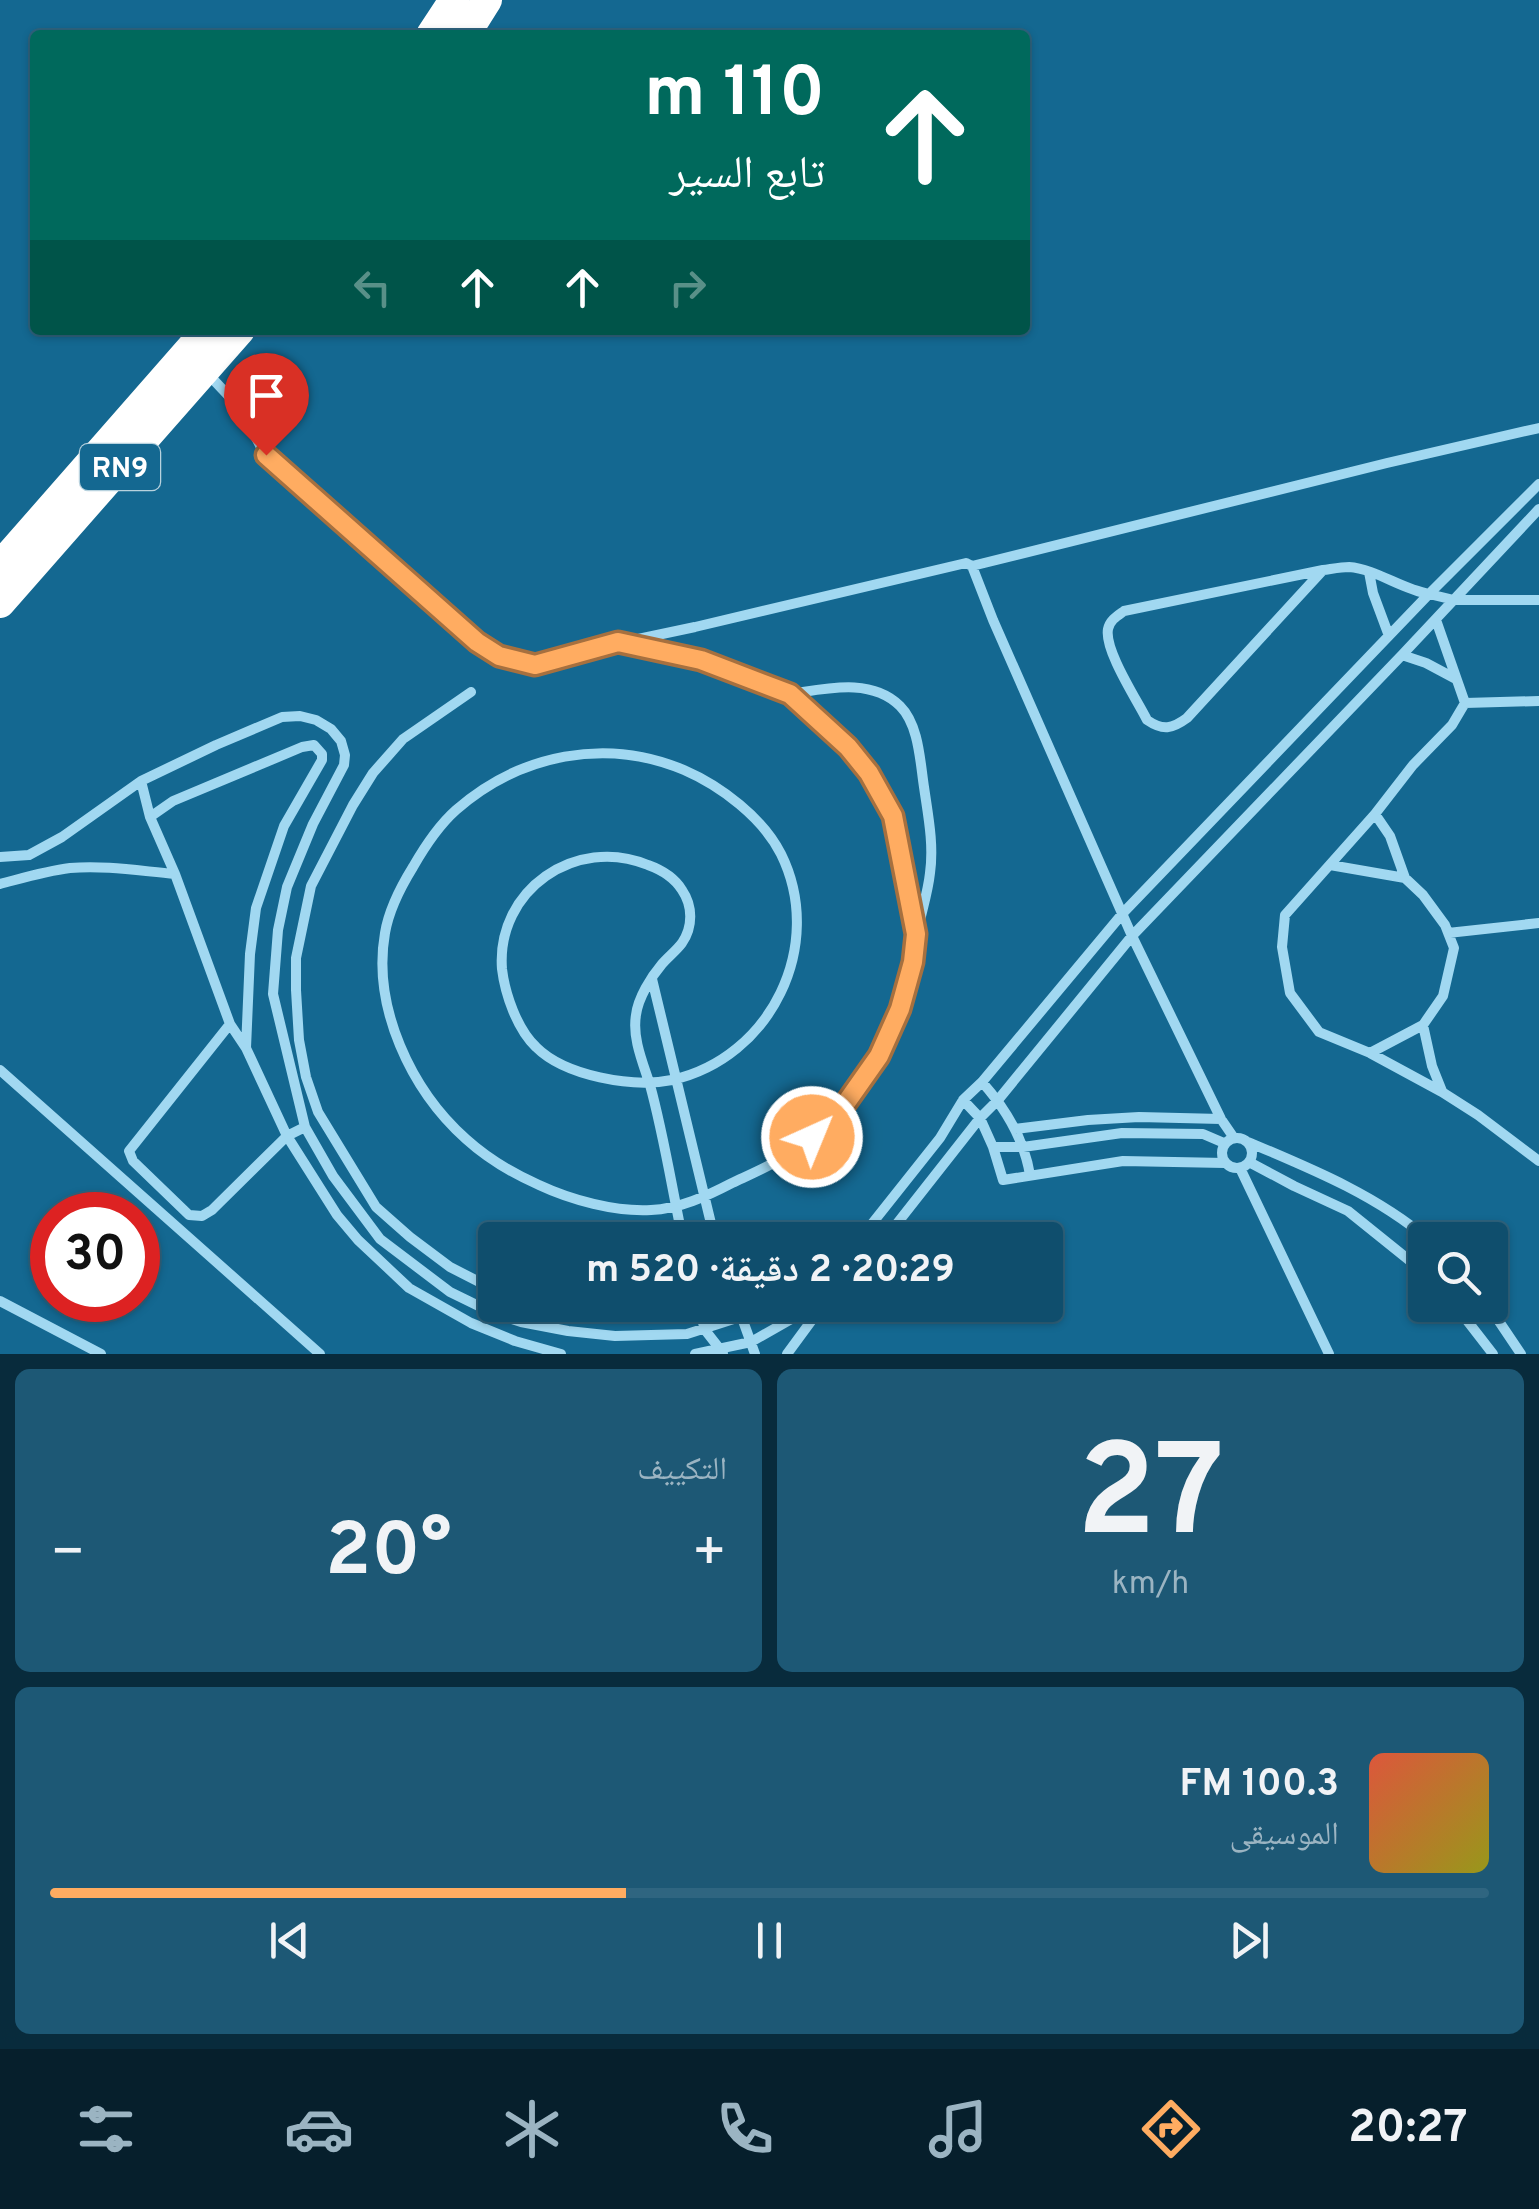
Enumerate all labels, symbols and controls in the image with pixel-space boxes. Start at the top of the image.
text: 110 m [644,52,825,141]
icon: ahead [860,70,990,200]
text: تابع السير [669,147,825,204]
icon: left [345,260,400,315]
icon: ahead [450,260,505,315]
icon: ahead [555,260,610,315]
icon: right [660,260,715,315]
pin [224,353,309,456]
icon: arrive [239,368,294,423]
road number: RN9 [80,444,160,490]
position arrow [760,1085,864,1189]
speed limit sign: 30 [30,1192,160,1322]
map controls [1408,1222,1508,1322]
button: search [1408,1222,1508,1322]
text: 20:29 · 2 دقيقة · 520 m [586,1247,955,1296]
text: 27 [1077,1417,1224,1582]
text: التكييف [637,1451,727,1491]
text: 20° [325,1507,452,1602]
text: − [50,1520,85,1590]
text: + [692,1520,727,1590]
text: km/h [1112,1565,1189,1605]
text: 100.3 FM [1180,1761,1339,1810]
text: الموسيقى [1229,1816,1339,1856]
icon: previous [262,1913,317,1968]
icon: pause [742,1913,797,1968]
icon: next [1222,1913,1277,1968]
icon: filters [71,2094,141,2164]
icon: car [284,2094,354,2164]
icon: climate [497,2094,567,2164]
icon: phone [710,2094,780,2164]
icon: music [923,2094,993,2164]
icon: directions [1136,2094,1206,2164]
text: 20:27 [1348,2101,1468,2158]

